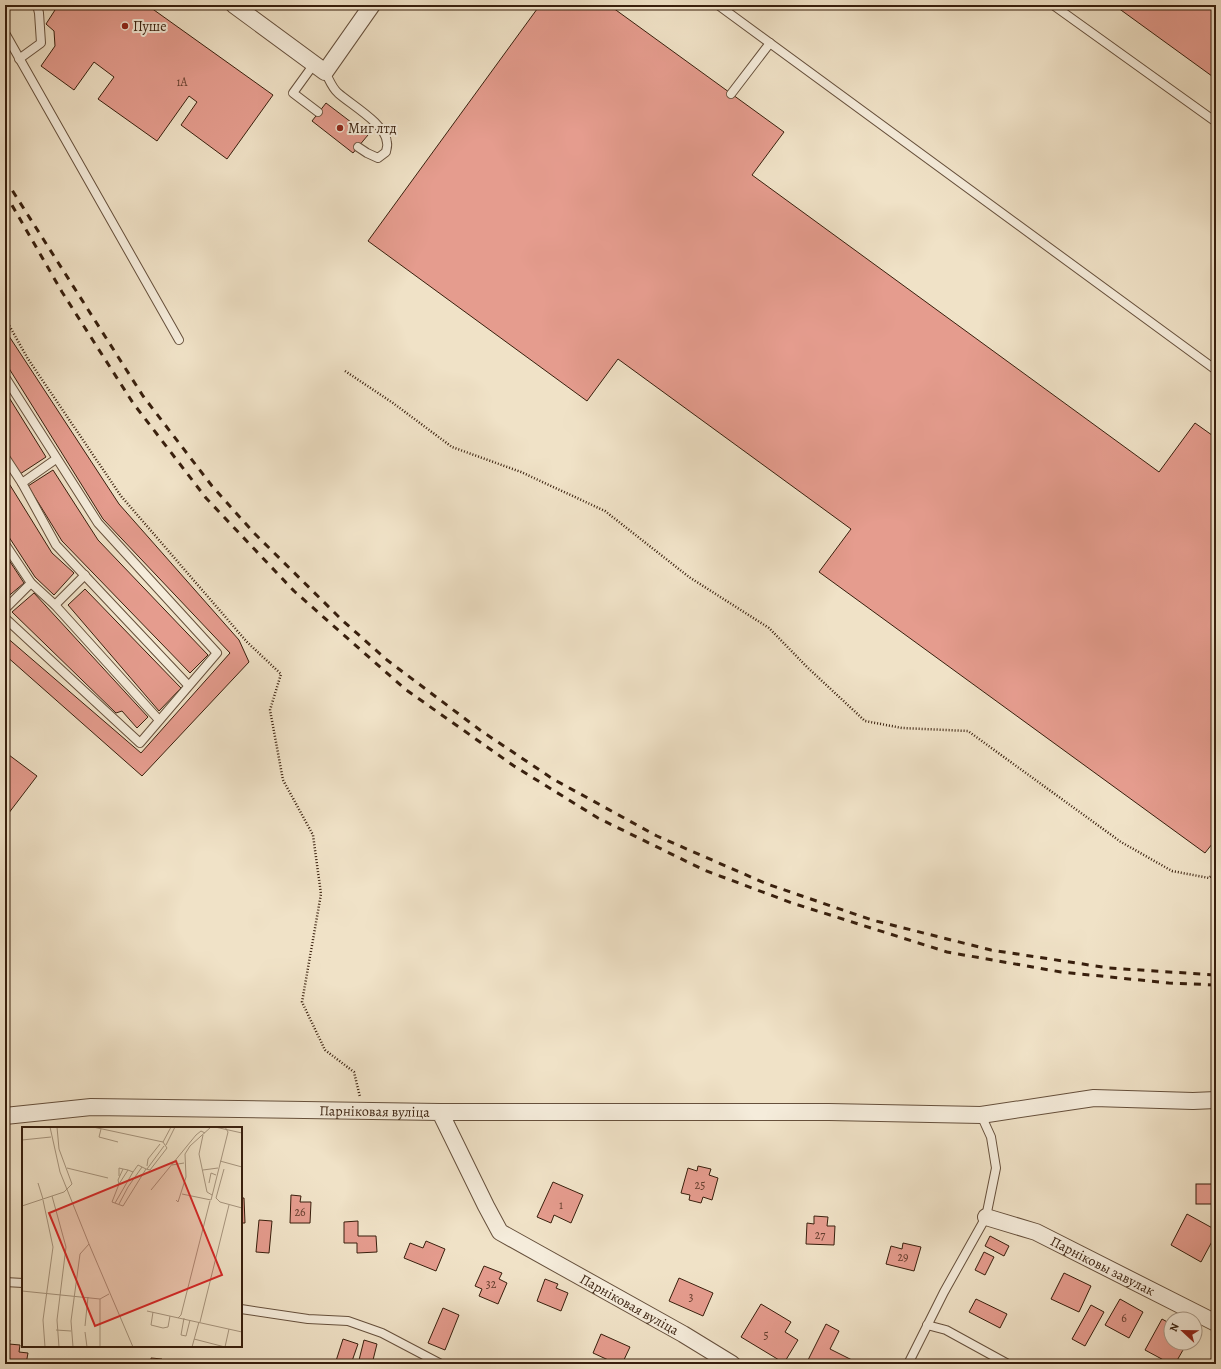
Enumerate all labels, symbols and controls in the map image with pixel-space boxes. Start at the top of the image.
place label: Пуше [133,17,167,36]
marker: Пуше [120,21,130,31]
house number: 1А [176,74,189,90]
place label: Миг лтд [348,119,397,138]
marker: Миг лтд [335,123,345,133]
street label: Парніковая вуліца [319,1101,430,1122]
inset map [22,1127,242,1347]
house number: 25 [695,1177,705,1193]
house number: 1 [559,1197,563,1213]
house number: 26 [294,1204,306,1220]
house number: 27 [815,1227,826,1243]
street label: Парніковы завулак [1047,1232,1158,1301]
house number: 29 [897,1249,909,1265]
street label: Парніковая вуліца [576,1269,683,1340]
house number: 32 [486,1276,497,1292]
house number: 3 [689,1289,694,1305]
house number: 6 [1121,1310,1127,1326]
north arrow [1163,1311,1203,1351]
text: N [1166,1321,1183,1334]
house number: 5 [763,1327,769,1343]

